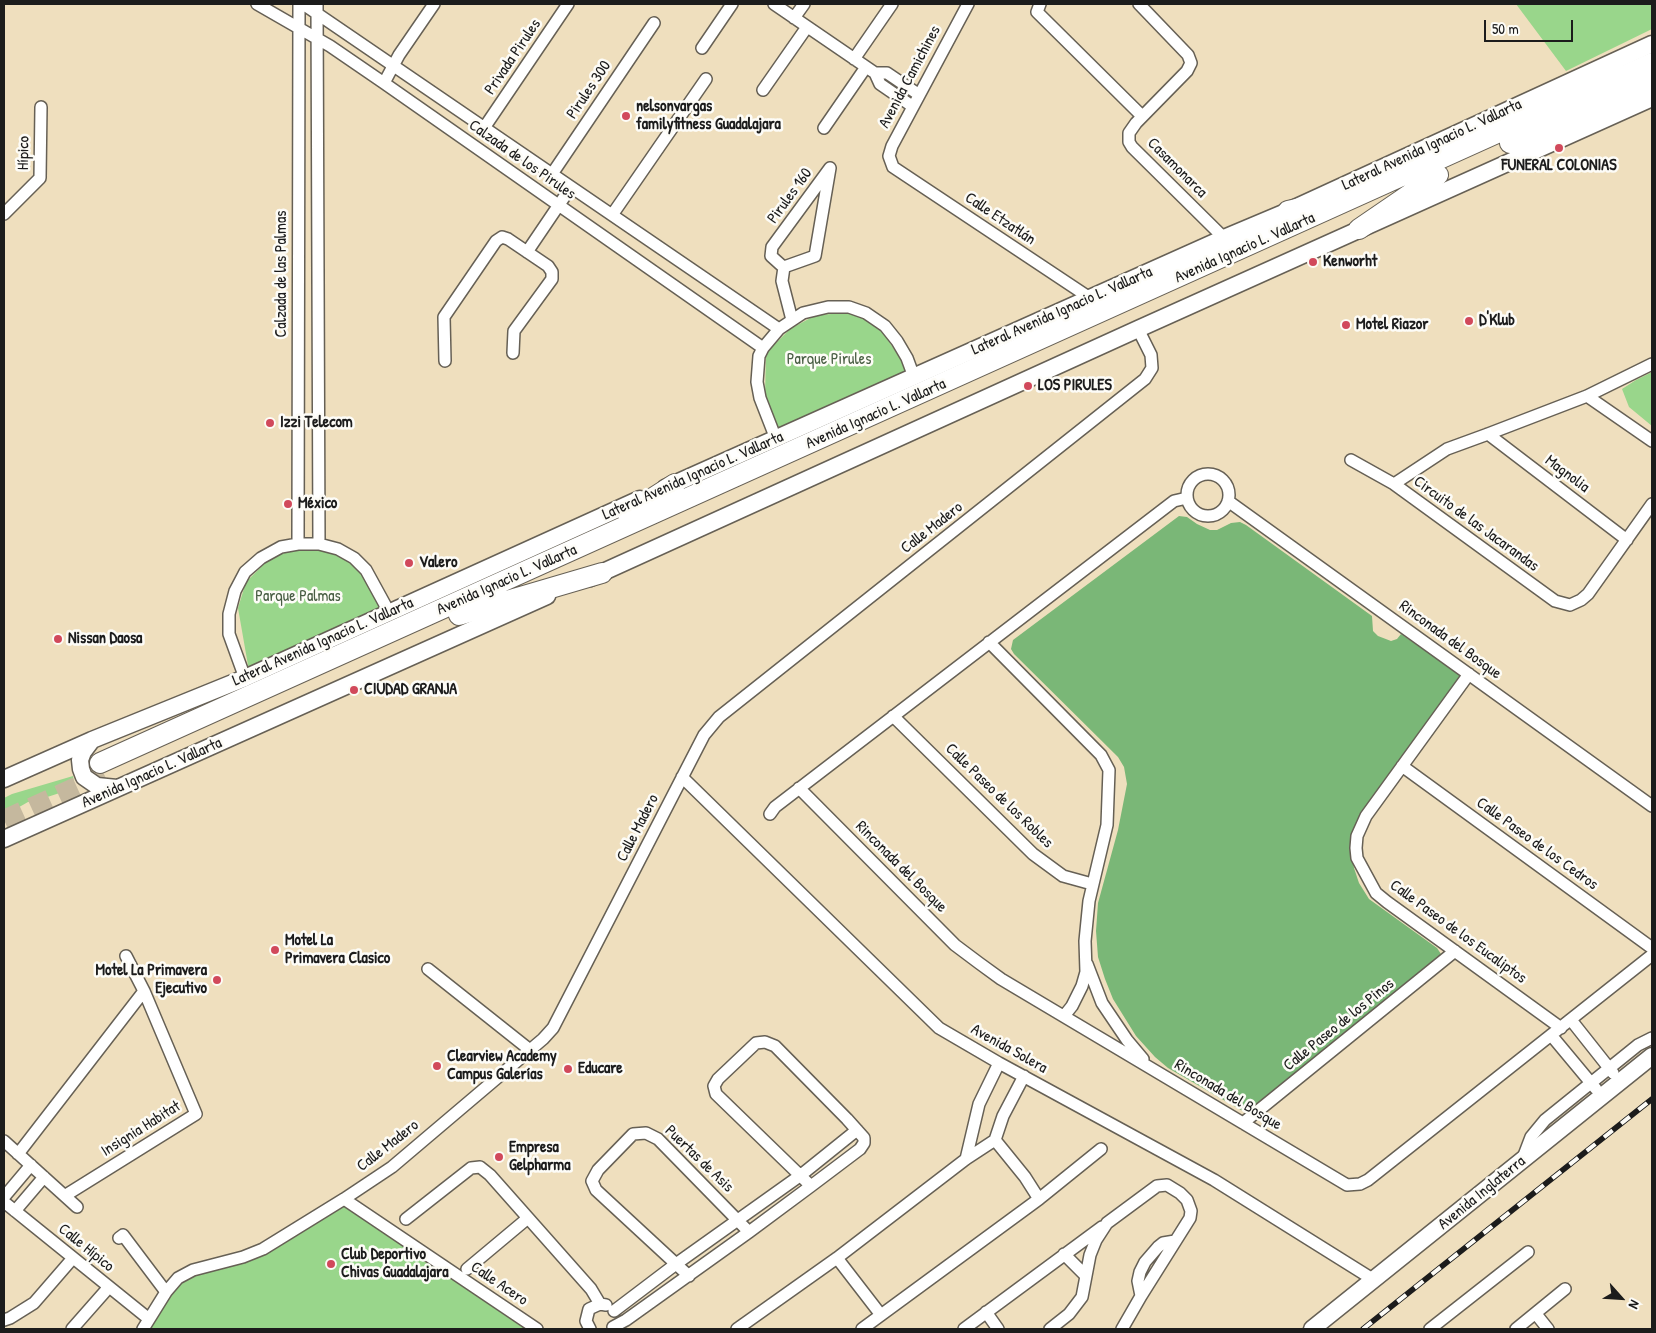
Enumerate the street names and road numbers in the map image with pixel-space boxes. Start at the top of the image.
street label: Privada Pirules [481,16,545,98]
street label: Avenida Camichines [875,22,945,132]
street label: Pirules 300 [563,57,615,123]
street label: Lateral Avenida Ignacio L. Vallarta [1339,95,1525,195]
street label: Calzada de los Pirules [465,116,579,204]
street label: Casamonarca [1143,134,1211,202]
street label: Hípico [14,136,34,170]
street label: Pirules 160 [764,165,816,227]
street label: Calle Etzatlán [961,188,1039,250]
street label: Avenida Ignacio L. Vallarta [1172,208,1318,288]
street label: Calzada de las Palmas [272,211,292,337]
street label: Lateral Avenida Ignacio L. Vallarta [969,262,1155,360]
street label: Avenida Ignacio L. Vallarta [803,374,949,454]
street label: Lateral Avenida Ignacio L. Vallarta [600,427,786,525]
street label: Magnolia [1541,451,1593,497]
street label: Circuito de las Jacarandas [1410,472,1542,576]
street label: Calle Madero [897,498,967,558]
street label: Avenida Ignacio L. Vallarta [434,540,580,620]
street label: Lateral Avenida Ignacio L. Vallarta [230,593,416,691]
street label: Rinconada del Bosque [1395,596,1505,684]
street label: Avenida Ignacio L. Vallarta [79,733,225,813]
street label: Calle Paseo de los Robles [941,740,1057,852]
street label: Calle Madero [613,791,663,865]
street label: Calle Paseo de los Cedros [1472,793,1602,895]
street label: Rinconada del Bosque [851,817,951,917]
street label: Calle Paseo de los Eucaliptos [1386,876,1530,988]
street label: Calle Paseo de los Pinos [1280,975,1398,1075]
street label: Avenida Solera [967,1020,1051,1078]
street label: Rinconada del Bosque [1171,1055,1285,1135]
street label: Insignia Habitat [98,1097,184,1161]
street label: Calle Madero [353,1116,423,1176]
street label: Puertas de Asis [661,1121,737,1197]
street label: Avenida Inglaterra [1435,1152,1529,1234]
street label: Calle Hípico [54,1220,118,1276]
street label: Calle Acero [467,1258,531,1310]

